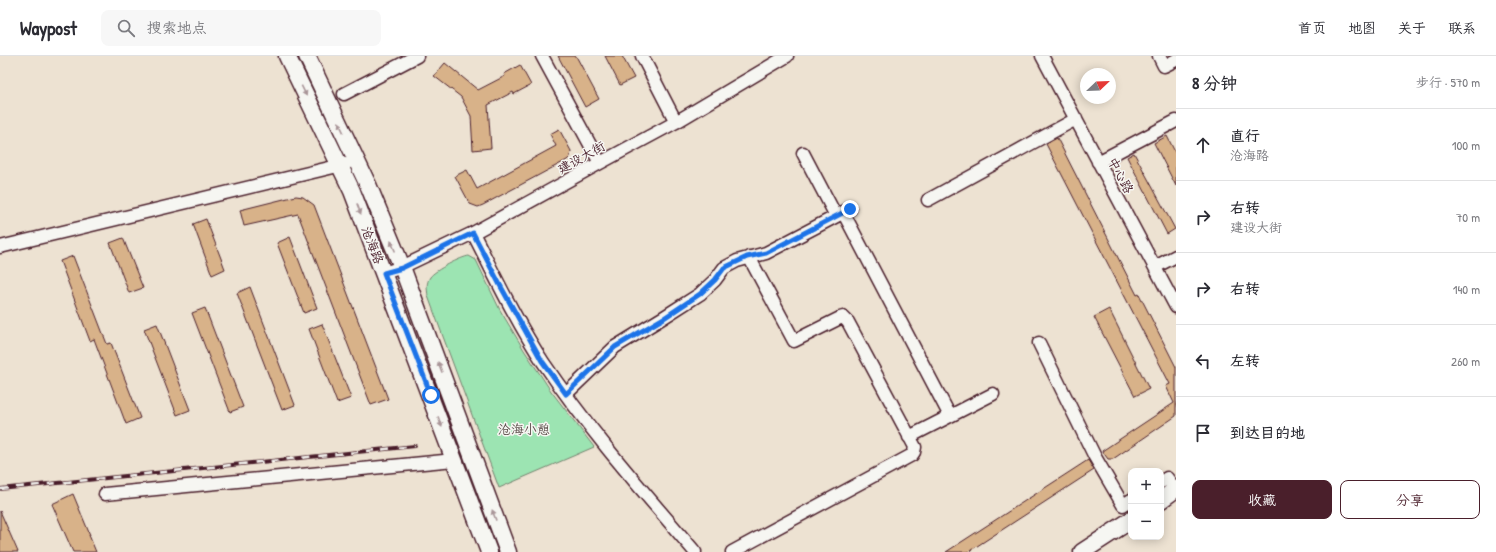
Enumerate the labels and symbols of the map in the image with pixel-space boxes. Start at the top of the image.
north arrow [1080,68,1116,104]
one-way arrow [301,85,308,97]
one-way arrow [338,121,344,132]
street label: 建设大街 [554,137,608,177]
street label: 中心路 [1104,154,1138,196]
route end [841,200,859,218]
one-way arrow [356,203,362,214]
street label: 沧海路 [358,224,388,266]
one-way arrow [390,239,396,251]
one-way arrow [436,361,442,373]
route start [422,386,440,404]
one-way arrow [438,416,444,428]
park label: 沧海小憩 [498,420,550,438]
one-way arrow [491,509,497,521]

